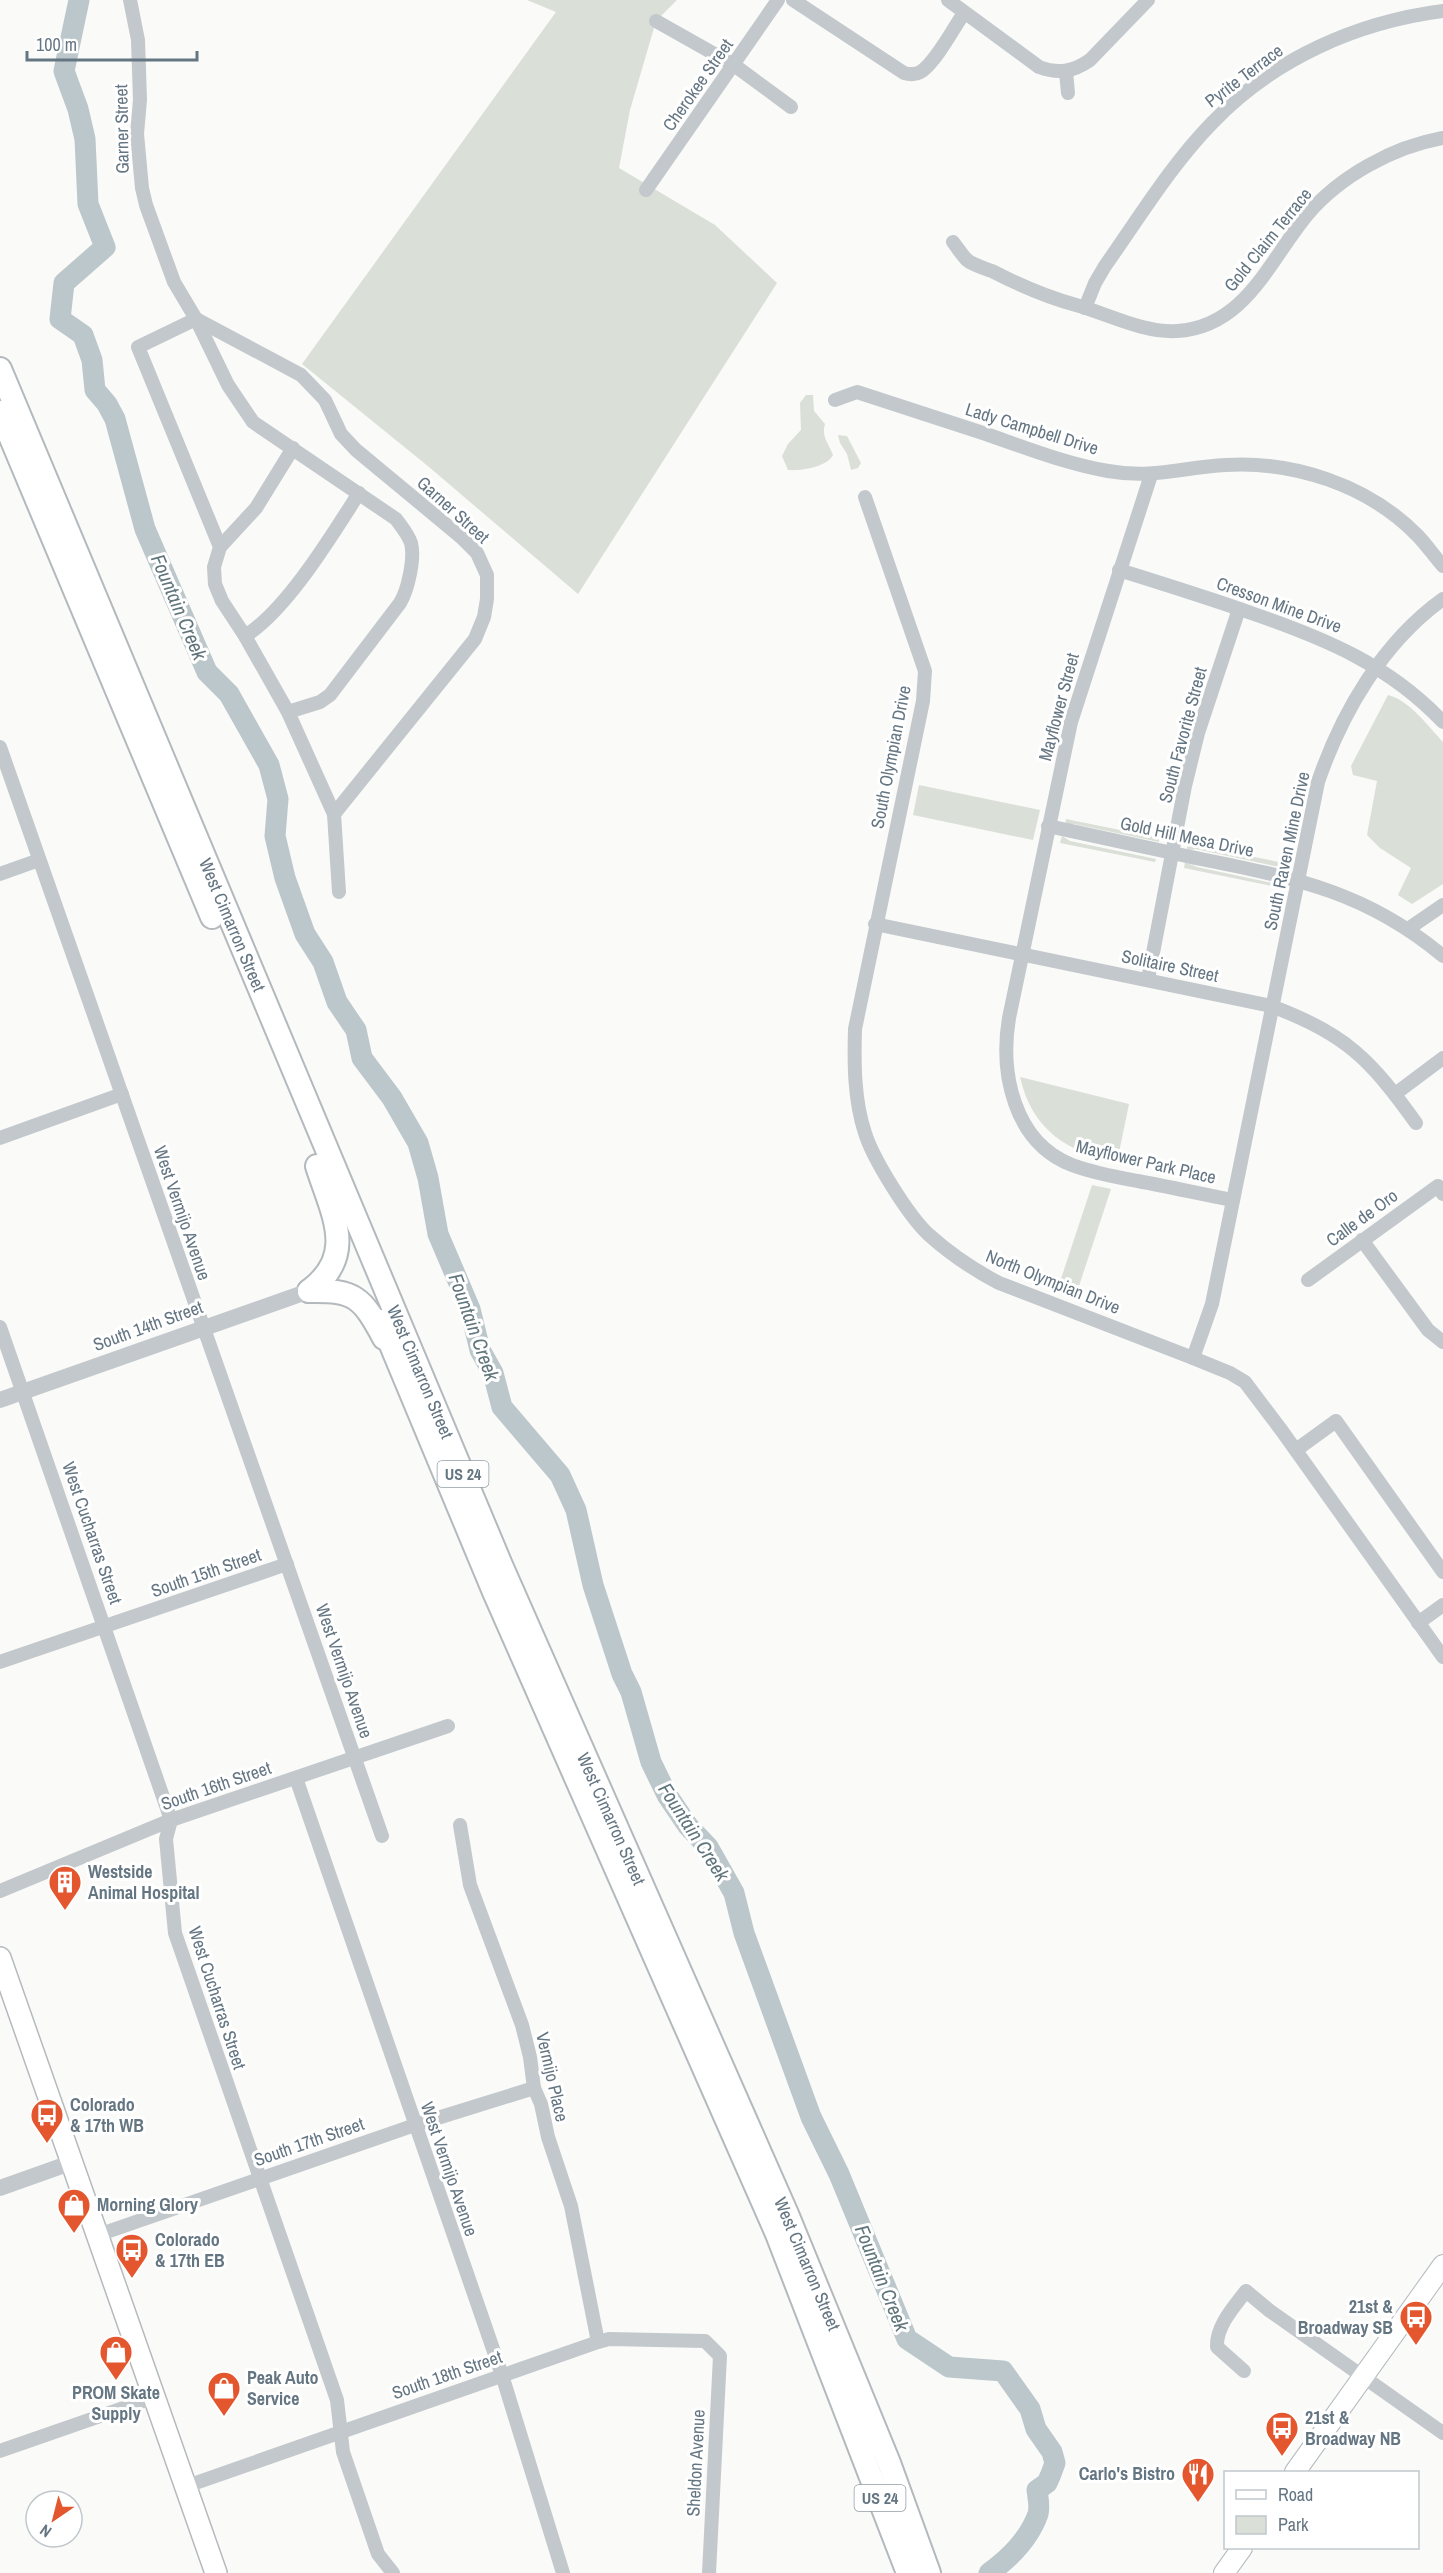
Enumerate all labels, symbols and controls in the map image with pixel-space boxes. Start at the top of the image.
scale bar [27,24,196,62]
text: 100 m [36,32,77,57]
street label: Cherokee Street [657,34,739,136]
street label: Pyrite Terrace [1200,38,1288,113]
street label: Garner Street [108,84,135,174]
street label: Gold Claim Terrace [1218,183,1317,297]
street label: Lady Campbell Drive [963,396,1102,461]
street label: Garner Street [412,470,495,549]
water label: Fountain Creek [145,550,214,665]
street label: Cresson Mine Drive [1213,570,1345,639]
street label: Mayflower Street [1032,650,1085,764]
street label: South Favorite Street [1152,664,1213,806]
street label: South Olympian Drive [864,683,917,831]
street label: South Raven Mine Drive [1257,769,1316,933]
street label: Gold Hill Mesa Drive [1118,810,1256,863]
street label: West Cimarron Street [193,854,272,995]
street label: Solitaire Street [1119,943,1221,988]
street label: Mayflower Park Place [1074,1133,1218,1190]
street label: West Vermijo Avenue [148,1142,217,1283]
street label: Calle de Oro [1321,1183,1403,1252]
street label: North Olympian Drive [982,1243,1124,1320]
water label: Fountain Creek [443,1269,507,1385]
street label: South 14th Street [90,1294,206,1357]
street label: West Cimarron Street [381,1301,460,1442]
street label: West Cucharras Street [56,1458,129,1607]
road number: US 24 [438,1461,488,1487]
street label: South 15th Street [147,1542,264,1603]
street label: West Vermijo Avenue [310,1600,379,1741]
street label: West Cimarron Street [571,1749,652,1889]
street label: South 16th Street [157,1755,274,1816]
water label: Fountain Creek [652,1777,737,1887]
place label: Westside Animal Hospital [88,1859,200,1905]
building icon: Westside Animal Hospital [47,1864,83,1911]
street label: West Cucharras Street [183,1923,252,2073]
street label: Vermijo Place [530,2030,575,2124]
place label: Colorado & 17th WB [70,2092,144,2138]
bus stop icon: Colorado & 17th WB [29,2097,65,2144]
street label: West Vermijo Avenue [415,2098,484,2239]
street label: South 17th Street [250,2111,367,2172]
shop icon: Morning Glory [56,2187,92,2234]
place label: Morning Glory [97,2192,199,2217]
street label: West Cimarron Street [768,2193,847,2334]
water label: Fountain Creek [849,2221,916,2336]
place label: Colorado & 17th EB [155,2227,225,2273]
bus stop icon: Colorado & 17th EB [114,2232,150,2279]
place label: 21st & Broadway SB [1298,2294,1393,2340]
bus stop icon: 21st & Broadway SB [1398,2299,1434,2346]
shop icon: PROM Skate Supply [98,2334,134,2381]
street label: South 18th Street [388,2344,505,2405]
place label: Peak Auto Service [247,2365,319,2411]
shop icon: Peak Auto Service [206,2370,242,2417]
place label: PROM Skate Supply [72,2380,160,2426]
place label: 21st & Broadway NB [1305,2405,1401,2451]
street label: Sheldon Avenue [680,2409,711,2517]
bus stop icon: 21st & Broadway NB [1264,2410,1300,2457]
restaurant icon: Carlo's Bistro [1180,2456,1216,2503]
place label: Carlo's Bistro [1079,2461,1175,2486]
legend [1224,2471,1419,2549]
text: Road [1278,2482,1313,2507]
road number: US 24 [854,2485,906,2511]
north arrow [24,2489,84,2549]
text: Park [1278,2512,1309,2537]
text: N [35,2520,56,2543]

